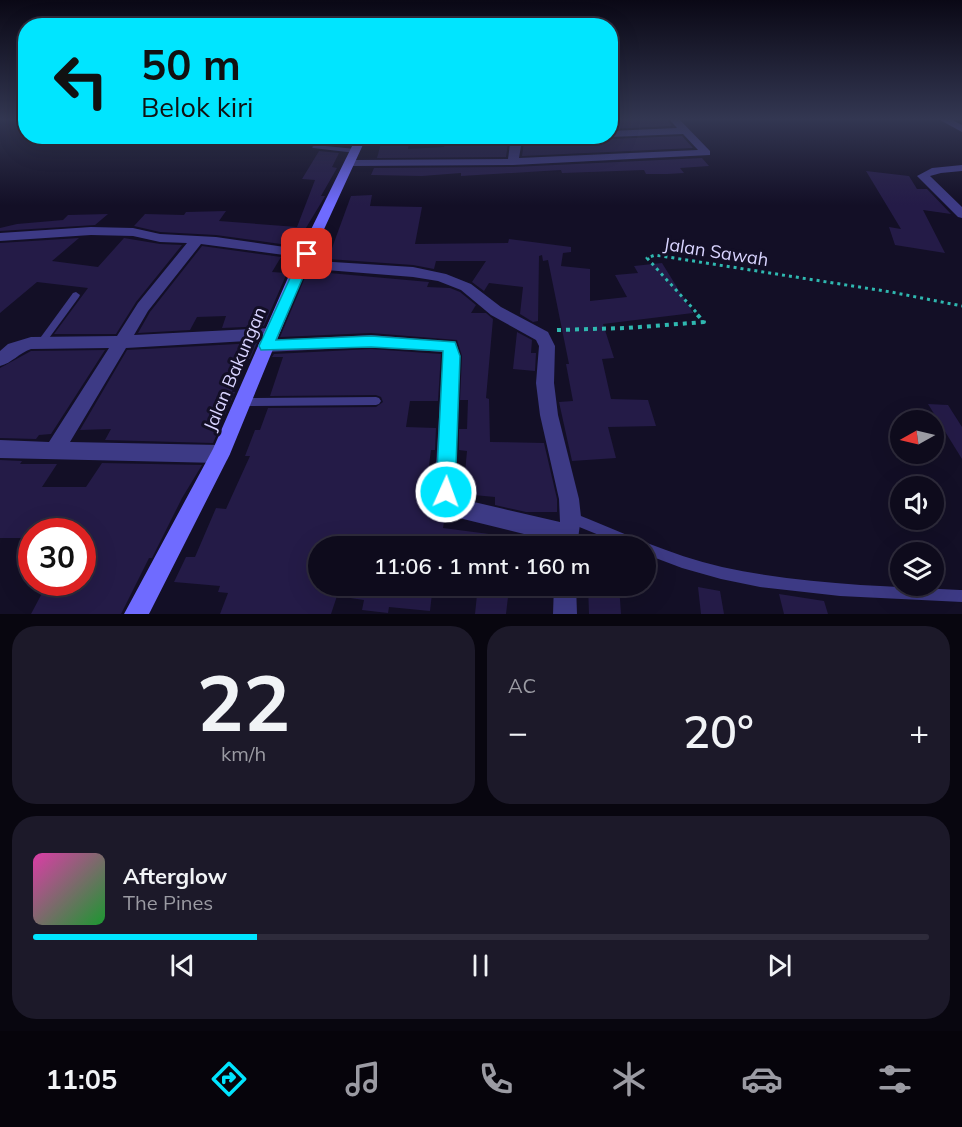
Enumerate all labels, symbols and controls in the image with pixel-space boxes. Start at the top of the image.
text: 50 m [141,38,241,91]
icon: left [42,42,120,120]
text: Belok kiri [141,90,253,124]
pin [281,228,332,279]
street label: Jalan Sawah [662,232,770,271]
icon: arrive [290,237,323,270]
street label: Jalan Bakungan [198,303,271,434]
north arrow [890,410,944,464]
map controls [890,410,944,596]
position arrow [414,460,478,524]
button: sound [890,476,944,530]
speed limit sign: 30 [18,518,96,596]
button: layers [890,542,944,596]
text: 11:06 · 1 mnt · 160 m [374,552,590,580]
text: 22 [197,653,290,751]
text: AC [508,673,536,698]
text: 20° [683,703,754,759]
text: − [508,711,528,752]
text: + [909,711,929,752]
text: km/h [221,741,266,766]
text: Afterglow [123,862,227,890]
text: The Pines [123,890,213,915]
icon: previous [166,949,199,982]
icon: pause [464,949,497,982]
icon: next [763,949,796,982]
icon: directions [208,1058,250,1100]
icon: music [342,1058,384,1100]
icon: phone [475,1058,517,1100]
icon: climate [608,1058,650,1100]
icon: car [741,1058,783,1100]
icon: filters [874,1058,916,1100]
text: 11:05 [46,1062,117,1096]

